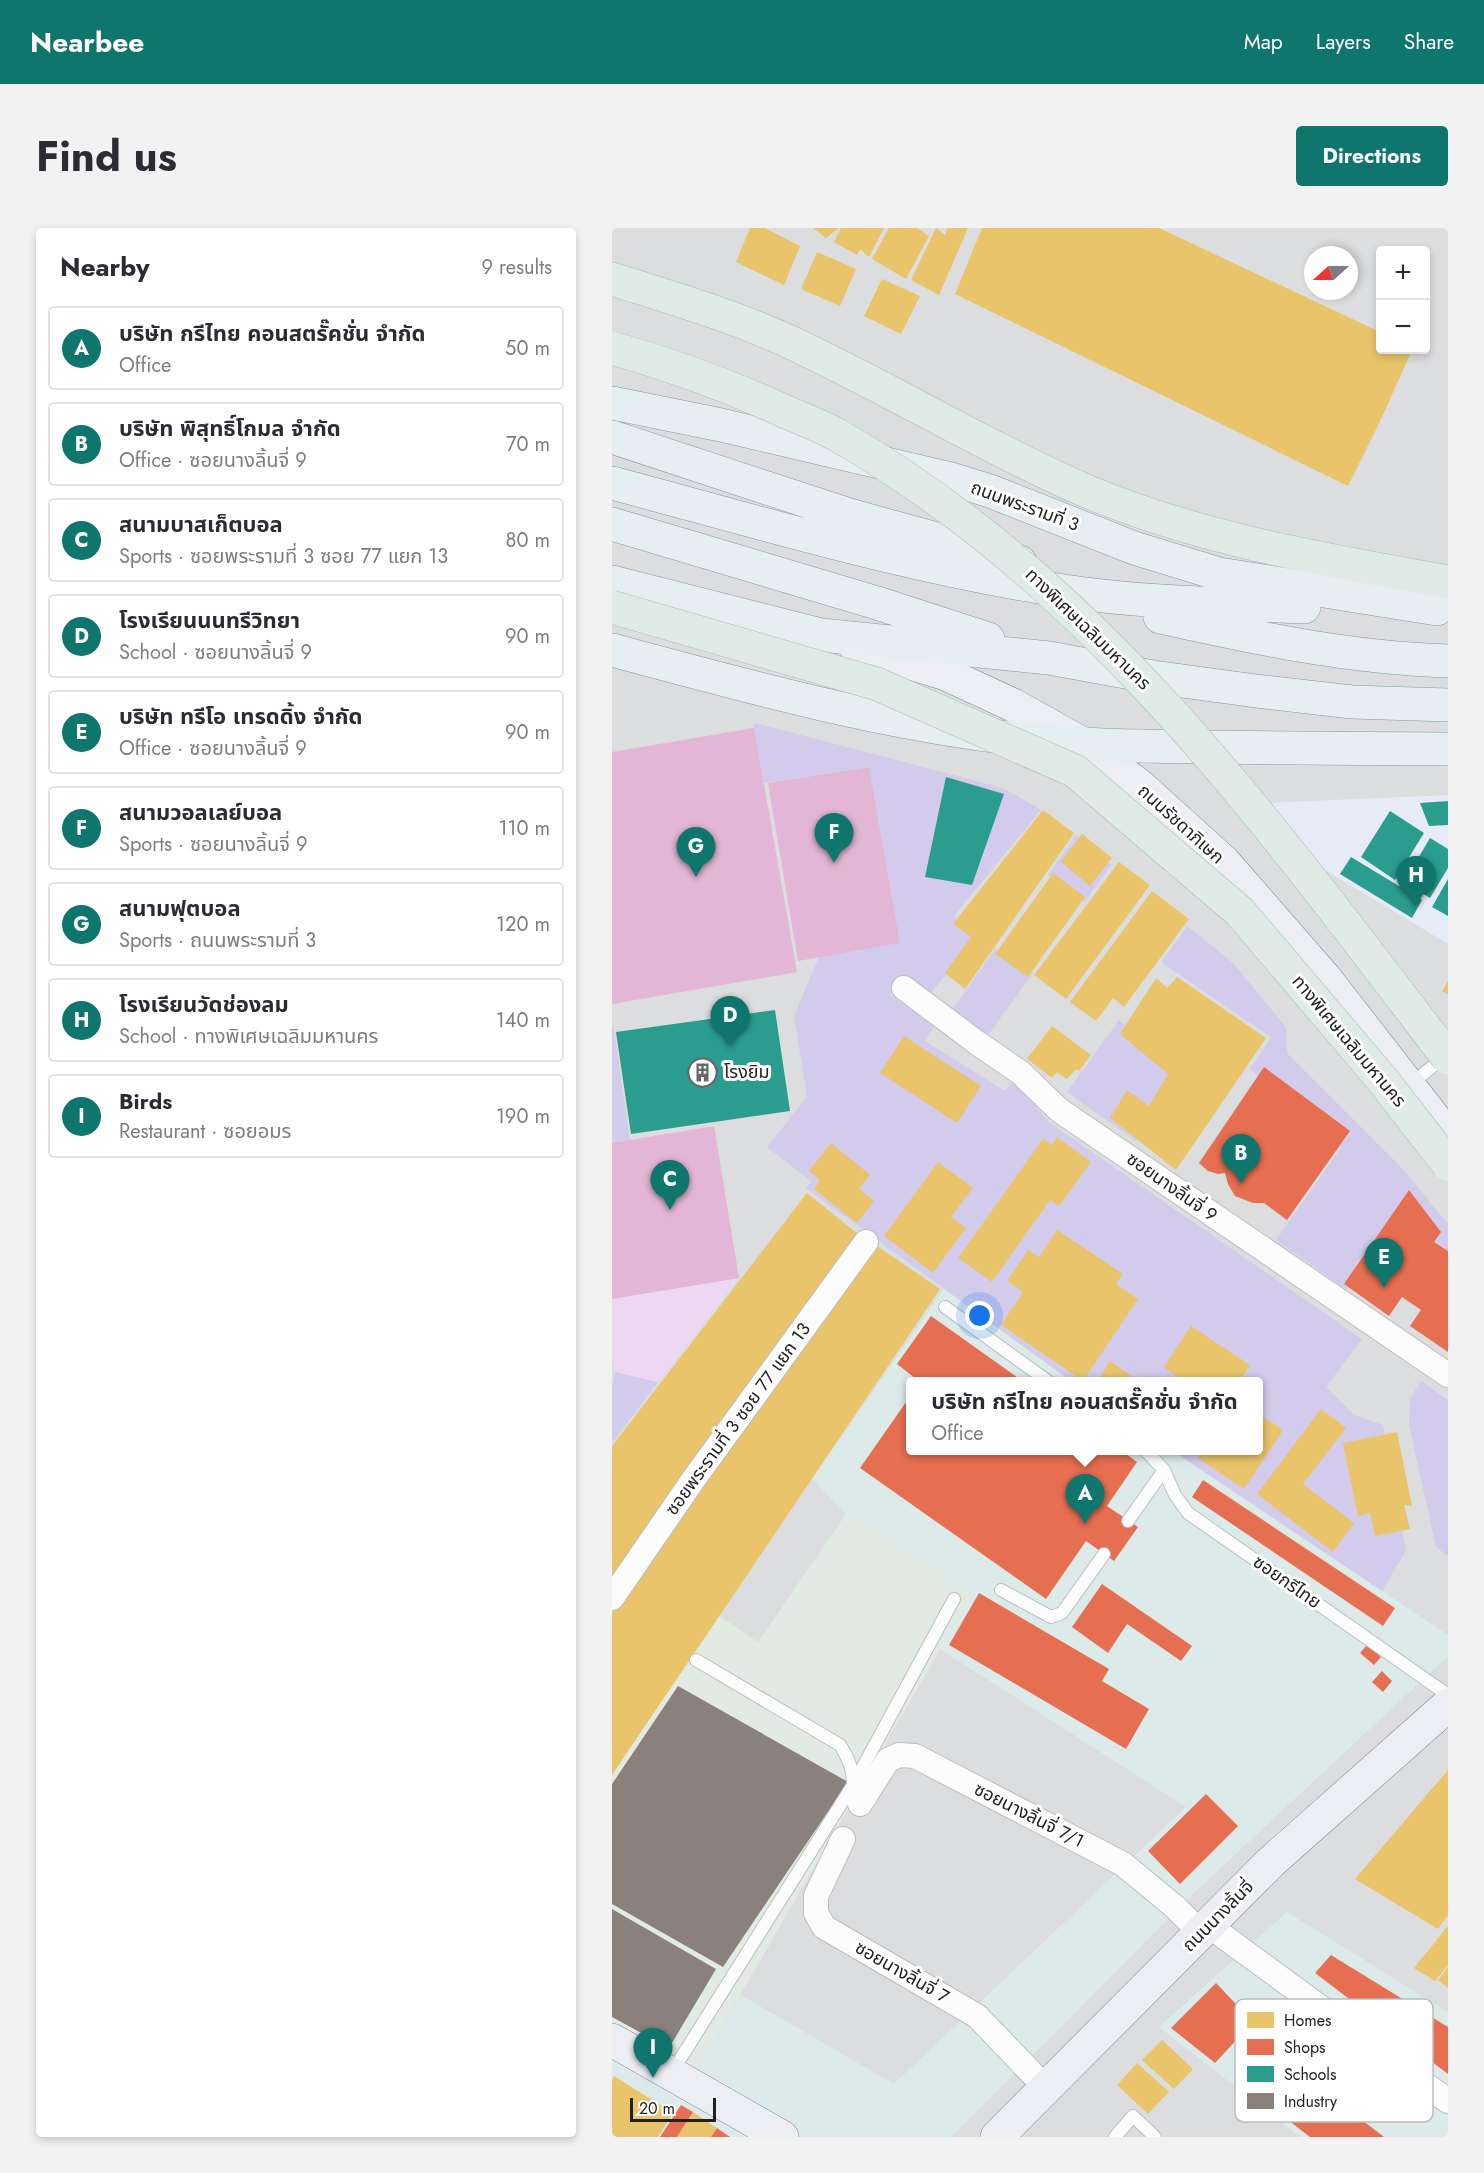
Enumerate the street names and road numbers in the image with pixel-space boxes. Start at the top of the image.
street label: ถนนพระรามที่ 3 [967,474,1083,538]
street label: ทางพิเศษเฉลิมมหานคร [1019,562,1157,696]
street label: ถนนรัชดาภิเษก [1132,778,1230,870]
street label: ทางพิเศษเฉลิมมหานคร [1286,969,1412,1113]
street label: ซอยนางลิ้นจี่ 9 [1121,1146,1223,1228]
street label: ซอยพระรามที่ 3 ซอย 77 แยก 13 [659,1317,817,1521]
street label: ซอยกรีไทย [1248,1549,1326,1615]
street label: ซอยนางลิ้นจี่ 7/1 [969,1776,1089,1854]
street label: ถนนนางลิ้นจี่ [1176,1874,1260,1958]
street label: ซอยนางลิ้นจี่ 7 [850,1935,954,2010]

